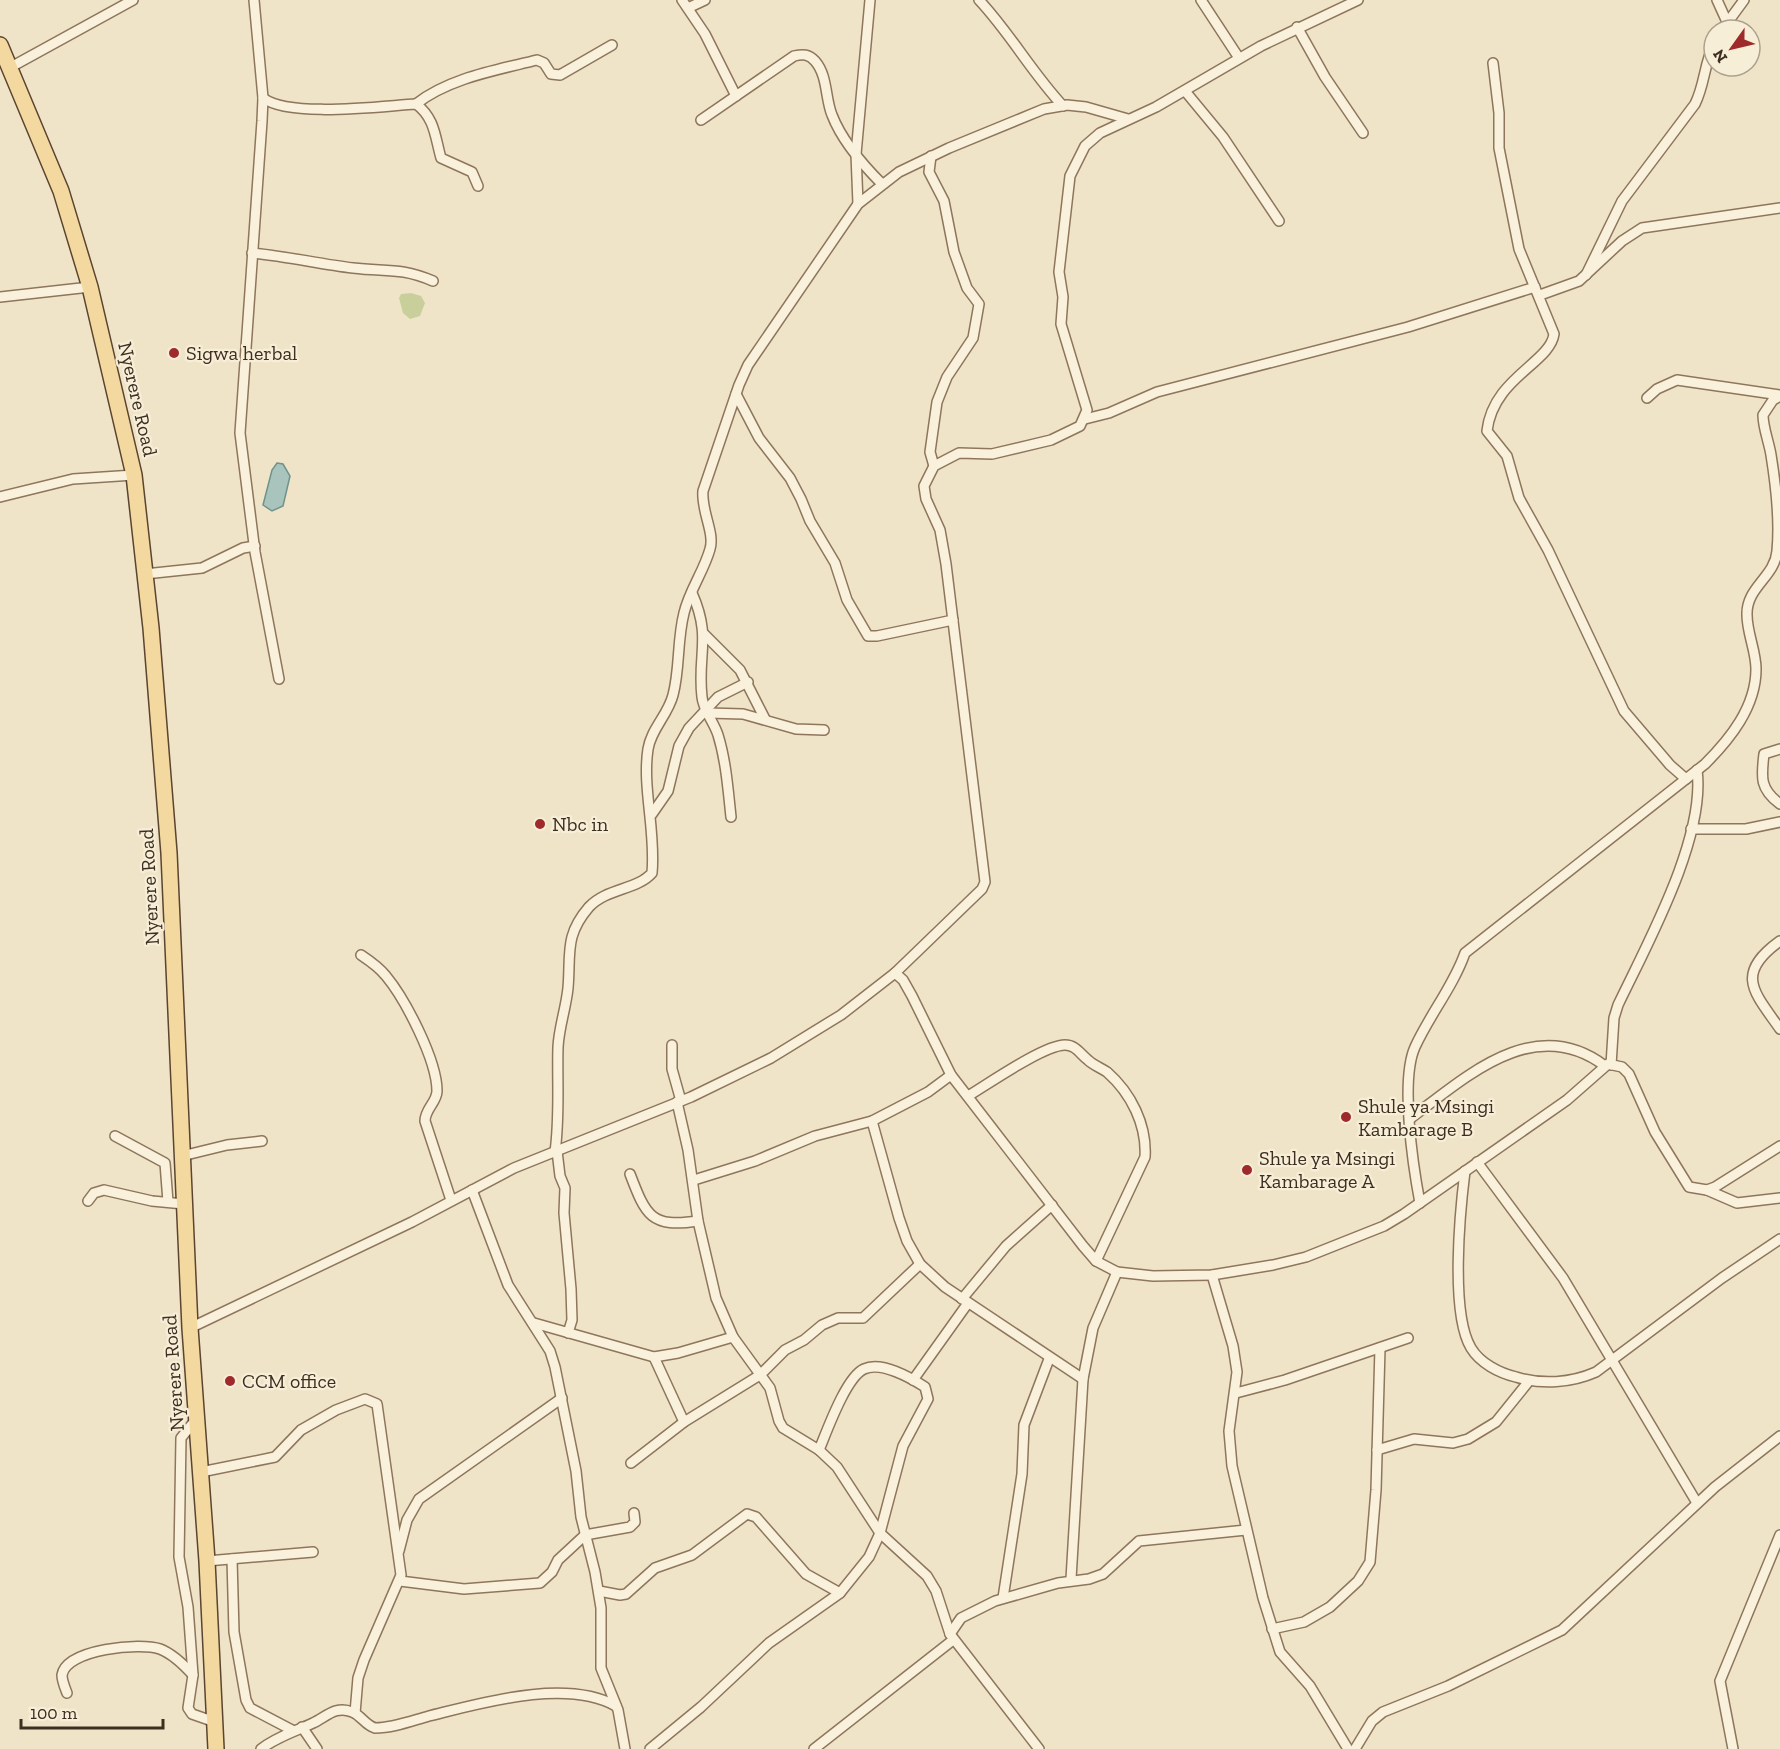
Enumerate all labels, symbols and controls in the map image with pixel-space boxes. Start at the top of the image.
north arrow [1702,18,1762,78]
text: N [1709,46,1731,66]
street label: Nyerere Road [113,339,163,459]
place label: Sigwa herbal [186,341,297,365]
marker: Sigwa herbal [167,346,181,360]
place label: Nbc in [552,812,609,836]
marker: Nbc in [533,817,547,831]
street label: Nyerere Road [134,828,164,946]
place label: Shule ya Msingi Kambarage B [1358,1094,1495,1141]
marker: Shule ya Msingi Kambarage B [1339,1110,1353,1124]
place label: Shule ya Msingi Kambarage A [1259,1146,1396,1193]
marker: Shule ya Msingi Kambarage A [1240,1163,1254,1177]
street label: Nyerere Road [157,1314,189,1432]
place label: CCM office [242,1369,336,1393]
marker: CCM office [223,1374,237,1388]
scale bar [21,1692,164,1730]
text: 100 m [30,1702,78,1724]

